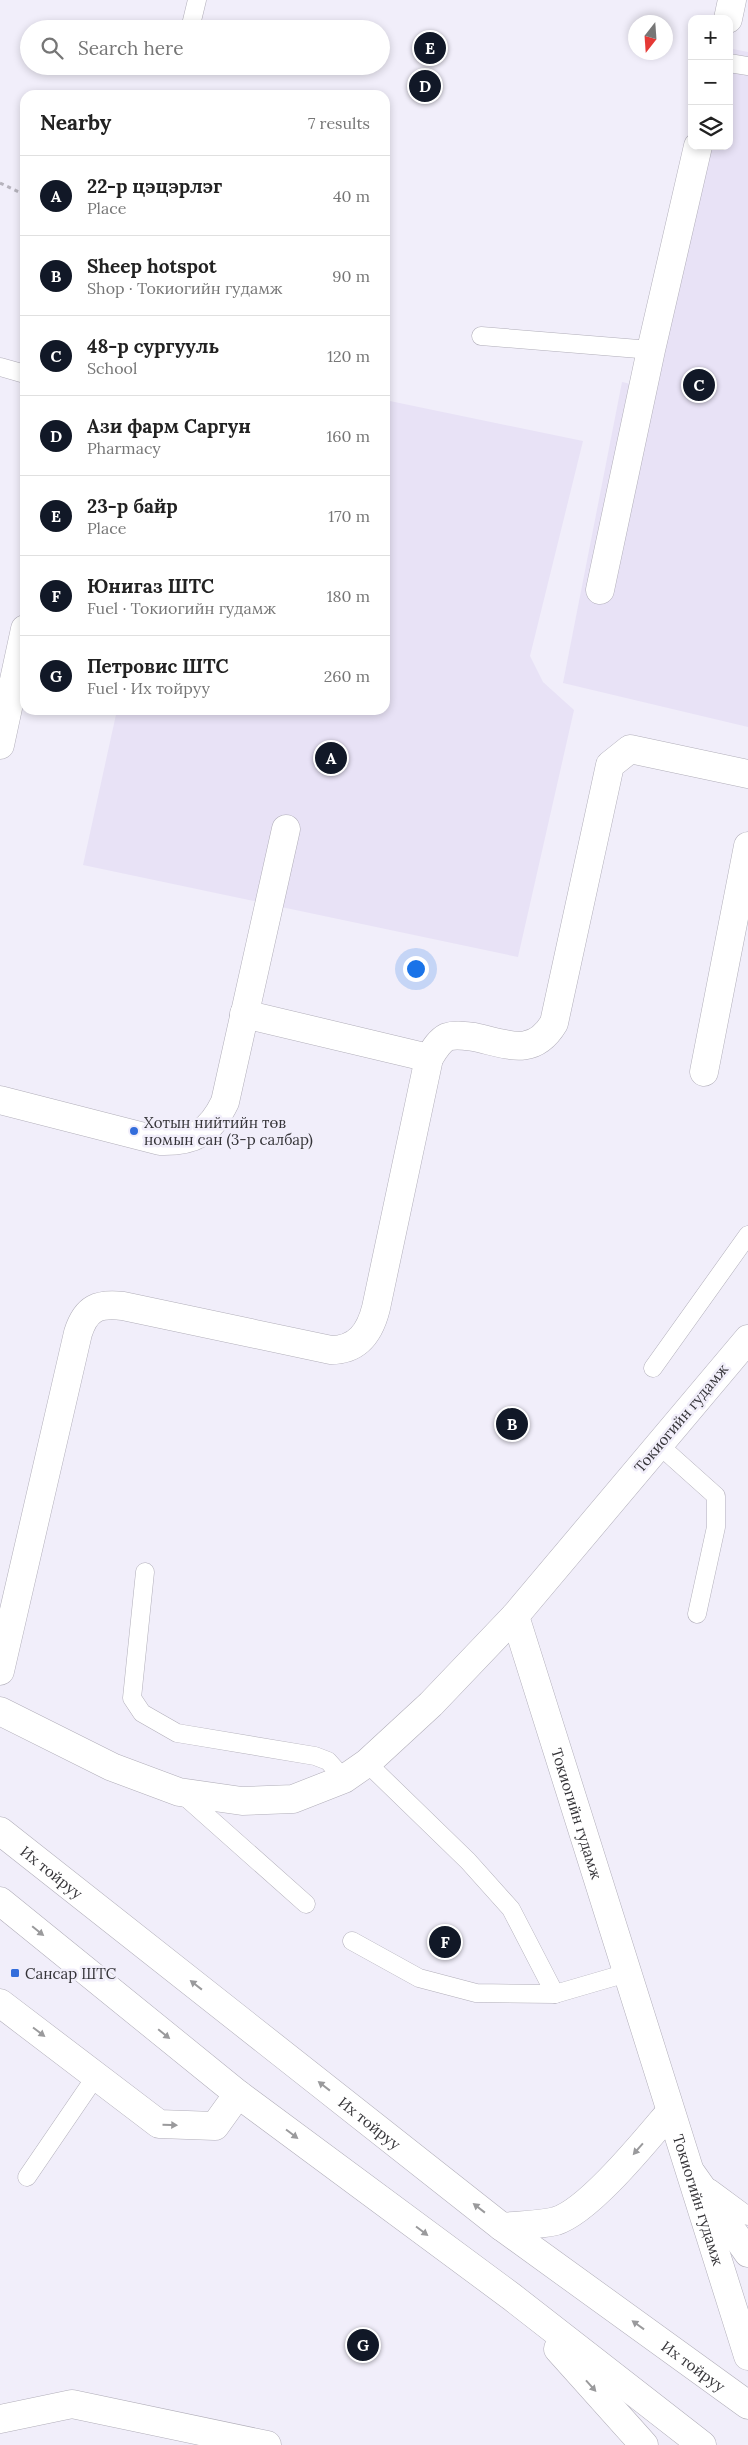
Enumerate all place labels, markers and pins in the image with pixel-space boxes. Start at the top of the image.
pin: E [414,29,446,67]
pin: D [409,67,441,105]
pin: C [683,366,715,404]
pin: A [315,739,347,777]
place label: Хотын нийтийн төв номын сан (3-р салбар) [144,1113,313,1150]
marker: Хотын нийтийн төв номын сан (3-р салбар) [128,1125,140,1137]
pin: B [496,1405,528,1443]
pin: F [429,1923,461,1961]
place label: Сансар ШТС [25,1964,117,1983]
marker: Сансар ШТС [9,1967,21,1979]
pin: G [347,2326,379,2364]

